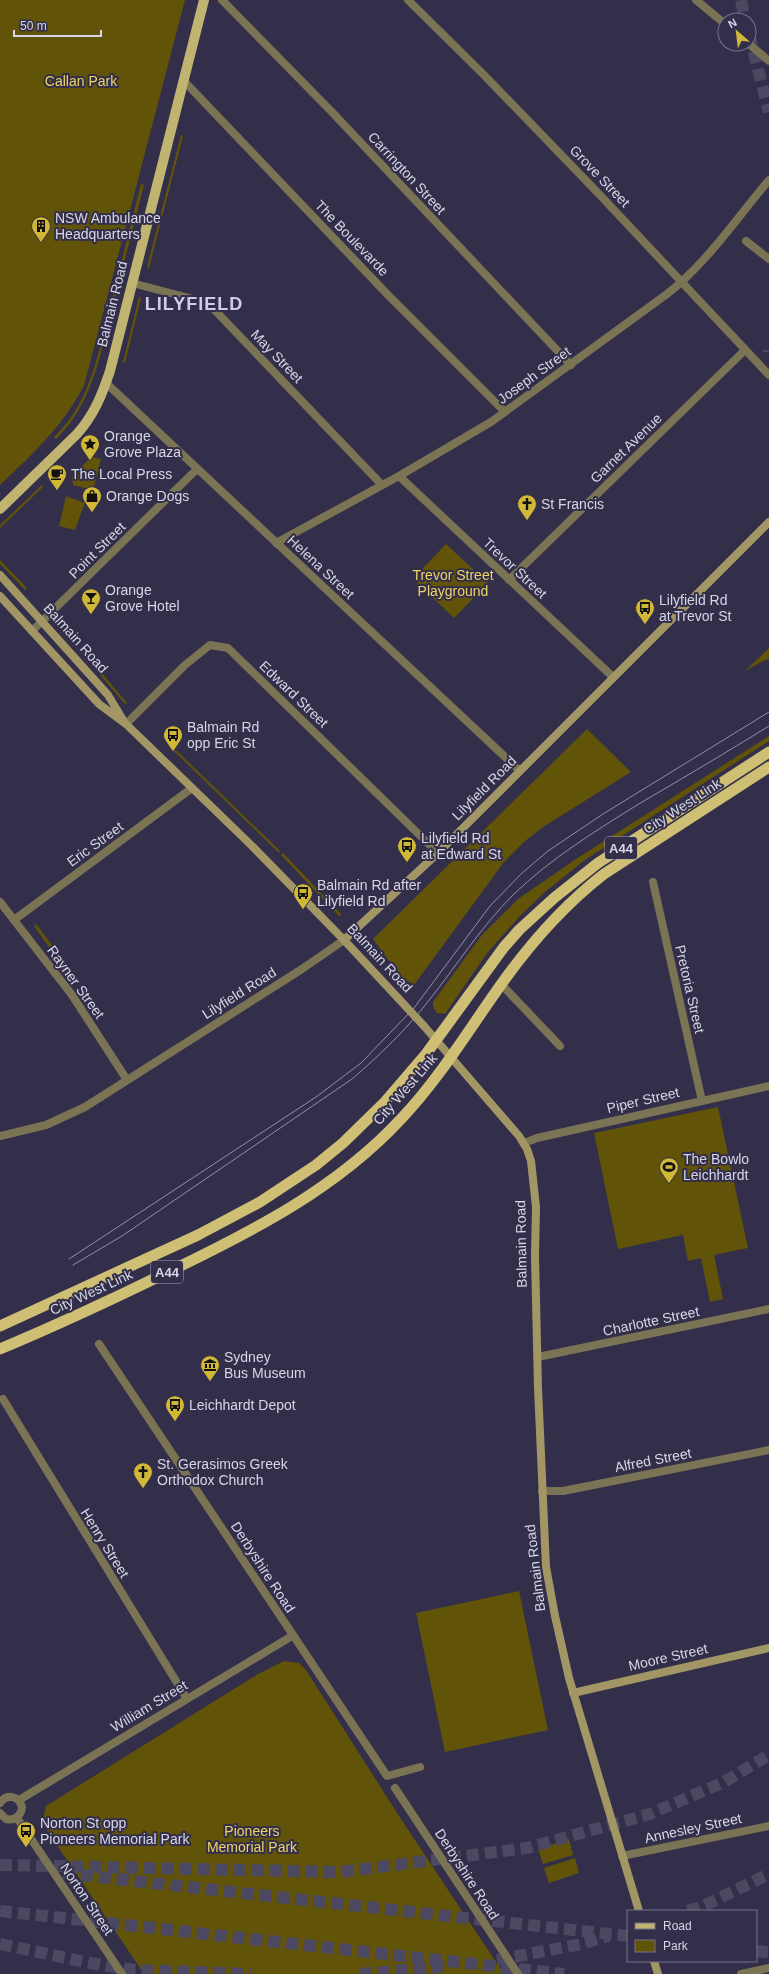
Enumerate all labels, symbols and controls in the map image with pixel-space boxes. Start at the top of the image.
scale bar [14,12,101,38]
north arrow [717,12,757,52]
text: N [726,16,739,30]
text: 50 m [20,19,47,33]
park label: Callan Park [45,73,118,89]
street label: Carrington Street [365,129,449,218]
street label: Grove Street [567,142,633,210]
street label: The Boulevarde [312,197,392,279]
place label: NSW Ambulance Headquarters [55,210,161,242]
building icon: NSW Ambulance Headquarters [30,215,52,243]
street label: Balmain Road [94,259,130,349]
district label: LILYFIELD [145,294,243,314]
street label: May Street [248,326,306,386]
street label: Joseph Street [494,343,574,407]
street label: Garnet Avenue [587,410,665,486]
place label: Orange Grove Plaza [104,428,181,460]
place icon: Orange Grove Plaza [79,433,101,461]
cafe icon: The Local Press [46,463,68,491]
place label: The Local Press [71,466,172,482]
shop icon: Orange Dogs [81,485,103,513]
place label: Orange Dogs [106,488,189,504]
church icon: St Francis [516,493,538,521]
place label: St Francis [541,496,604,512]
street label: Point Street [65,518,129,582]
street label: Helena Street [284,532,358,602]
street label: Trevor Street [480,534,550,602]
park label: Trevor Street Playground [412,567,494,599]
place label: Orange Grove Hotel [105,582,180,614]
bar icon: Orange Grove Hotel [80,587,102,615]
place label: Lilyfield Rd at Trevor St [659,592,731,624]
bus stop icon: Lilyfield Rd at Trevor St [634,597,656,625]
street label: Balmain Road [41,600,111,676]
street label: Edward Street [257,657,332,731]
place label: Balmain Rd opp Eric St [187,719,259,751]
bus stop icon: Balmain Rd opp Eric St [162,724,184,752]
street label: Lilyfield Road [449,753,519,823]
street label: City West Link [640,774,725,837]
street label: Eric Street [64,818,126,870]
place label: Lilyfield Rd at Edward St [421,830,501,862]
bus stop icon: Lilyfield Rd at Edward St [396,835,418,863]
road number: A44 [605,837,637,859]
place label: Balmain Rd after Lilyfield Rd [317,877,422,909]
bus stop icon: Balmain Rd after Lilyfield Rd [292,882,314,910]
street label: Balmain Road [344,920,416,996]
street label: Rayner Street [44,942,108,1022]
street label: Pretoria Street [672,943,708,1035]
street label: Lilyfield Road [199,964,279,1022]
street label: City West Link [370,1049,441,1128]
street label: Piper Street [605,1084,681,1116]
place label: The Bowlo Leichhardt [683,1151,749,1183]
sports icon: The Bowlo Leichhardt [658,1156,680,1184]
street label: Balmain Road [512,1200,530,1288]
road number: A44 [151,1261,183,1283]
street label: City West Link [47,1265,136,1318]
street label: Charlotte Street [601,1303,701,1339]
place label: Sydney Bus Museum [224,1349,306,1381]
museum icon: Sydney Bus Museum [199,1354,221,1382]
bus stop icon: Leichhardt Depot [164,1394,186,1422]
place label: Leichhardt Depot [189,1397,296,1413]
street label: Alfred Street [613,1445,693,1475]
place label: St. Gerasimos Greek Orthodox Church [157,1456,289,1488]
church icon: St. Gerasimos Greek Orthodox Church [132,1461,154,1489]
street label: Henry Street [77,1505,133,1581]
street label: Derbyshire Road [228,1519,298,1615]
street label: Balmain Road [522,1523,548,1613]
street label: Moore Street [627,1640,709,1674]
street label: William Street [108,1677,190,1735]
street label: Annesley Street [643,1810,743,1846]
place label: Norton St opp Pioneers Memorial Park [40,1815,190,1847]
bus stop icon: Norton St opp Pioneers Memorial Park [15,1820,37,1848]
park label: Pioneers Memorial Park [207,1823,298,1855]
street label: Derbyshire Road [432,1826,502,1922]
street label: Norton Street [57,1860,117,1938]
legend [627,1910,757,1962]
text: Road [663,1919,692,1933]
text: Park [663,1939,689,1953]

